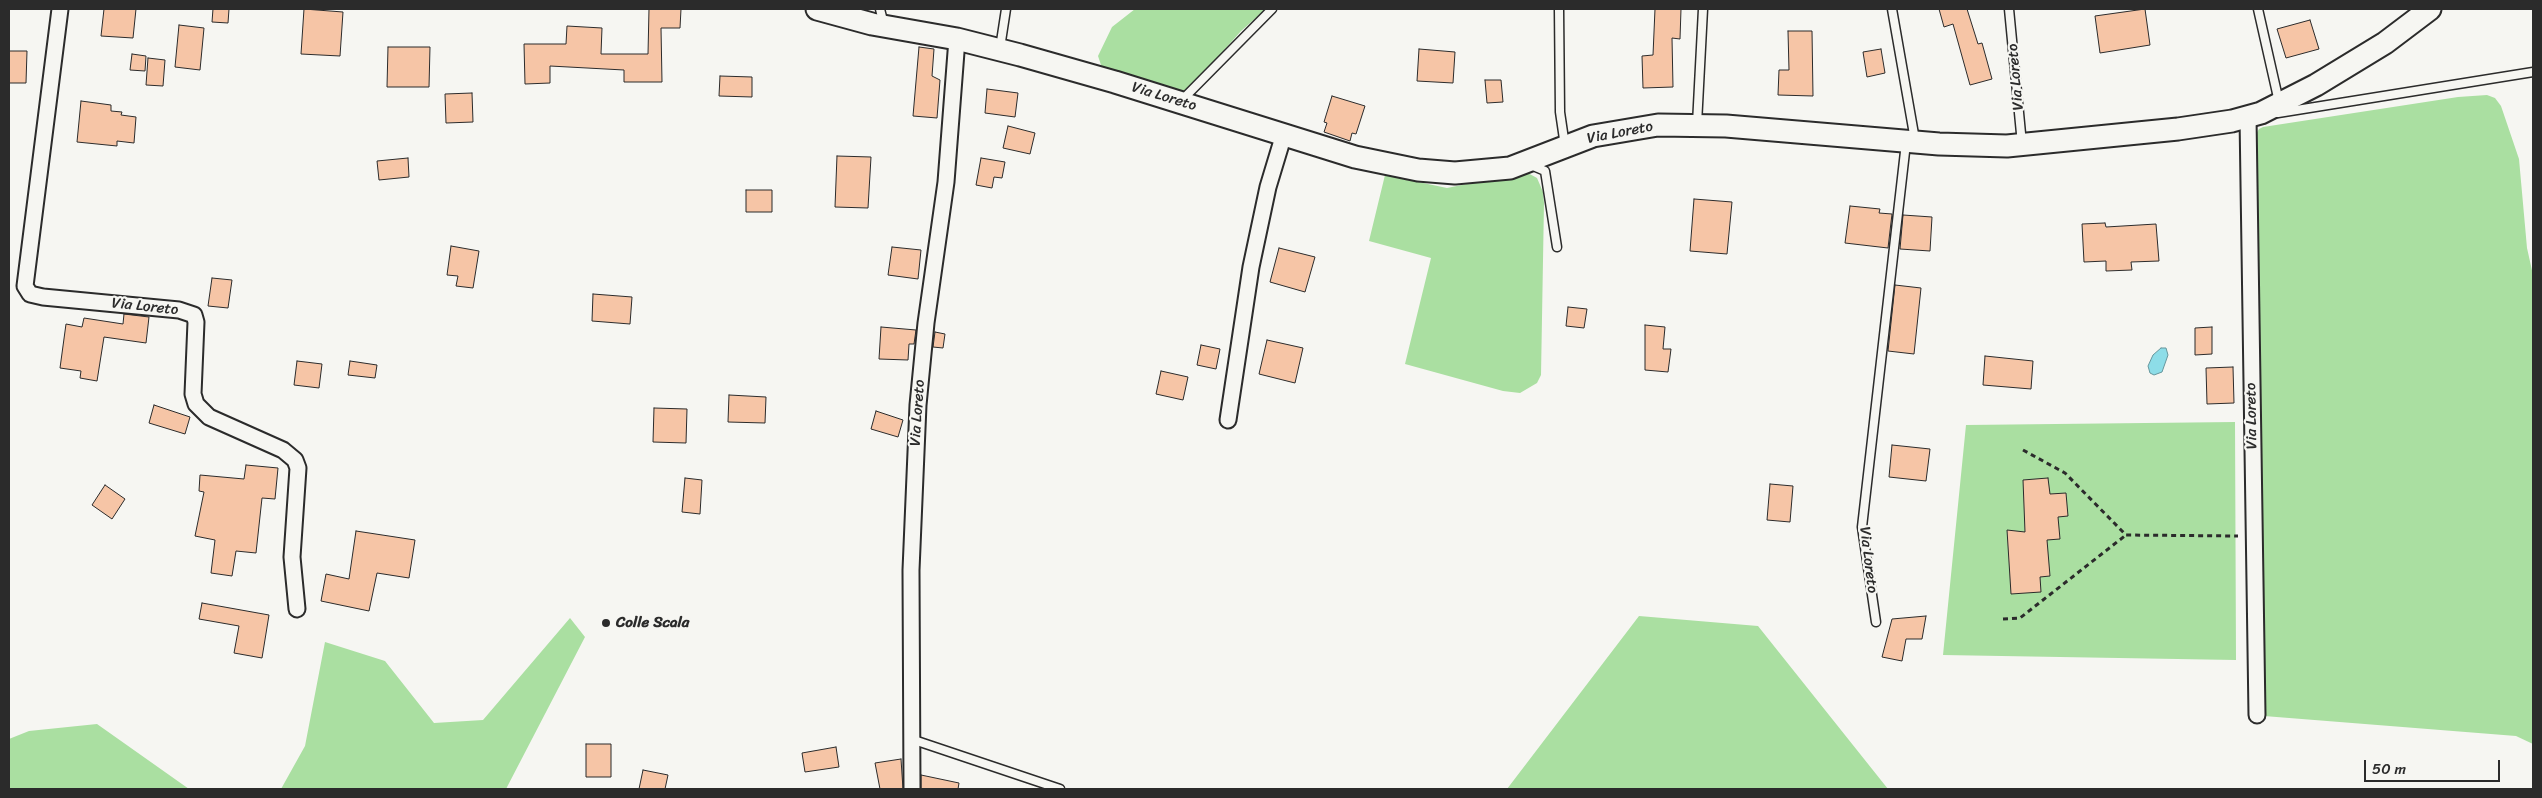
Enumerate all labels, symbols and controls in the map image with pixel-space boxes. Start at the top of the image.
street label: Via Loreto [2004,43,2028,111]
street label: Via Loreto [1129,79,1199,115]
street label: Via Loreto [1585,118,1655,148]
street label: Via Loreto [111,295,179,319]
street label: Via Loreto [907,379,929,447]
street label: Via Loreto [2242,382,2262,450]
street label: Via Loreto [1855,526,1881,594]
place label: Colle Scala [616,614,689,632]
marker: Colle Scala [600,617,612,629]
scale bar [2367,750,2503,782]
text: 50 m [2372,756,2406,782]

